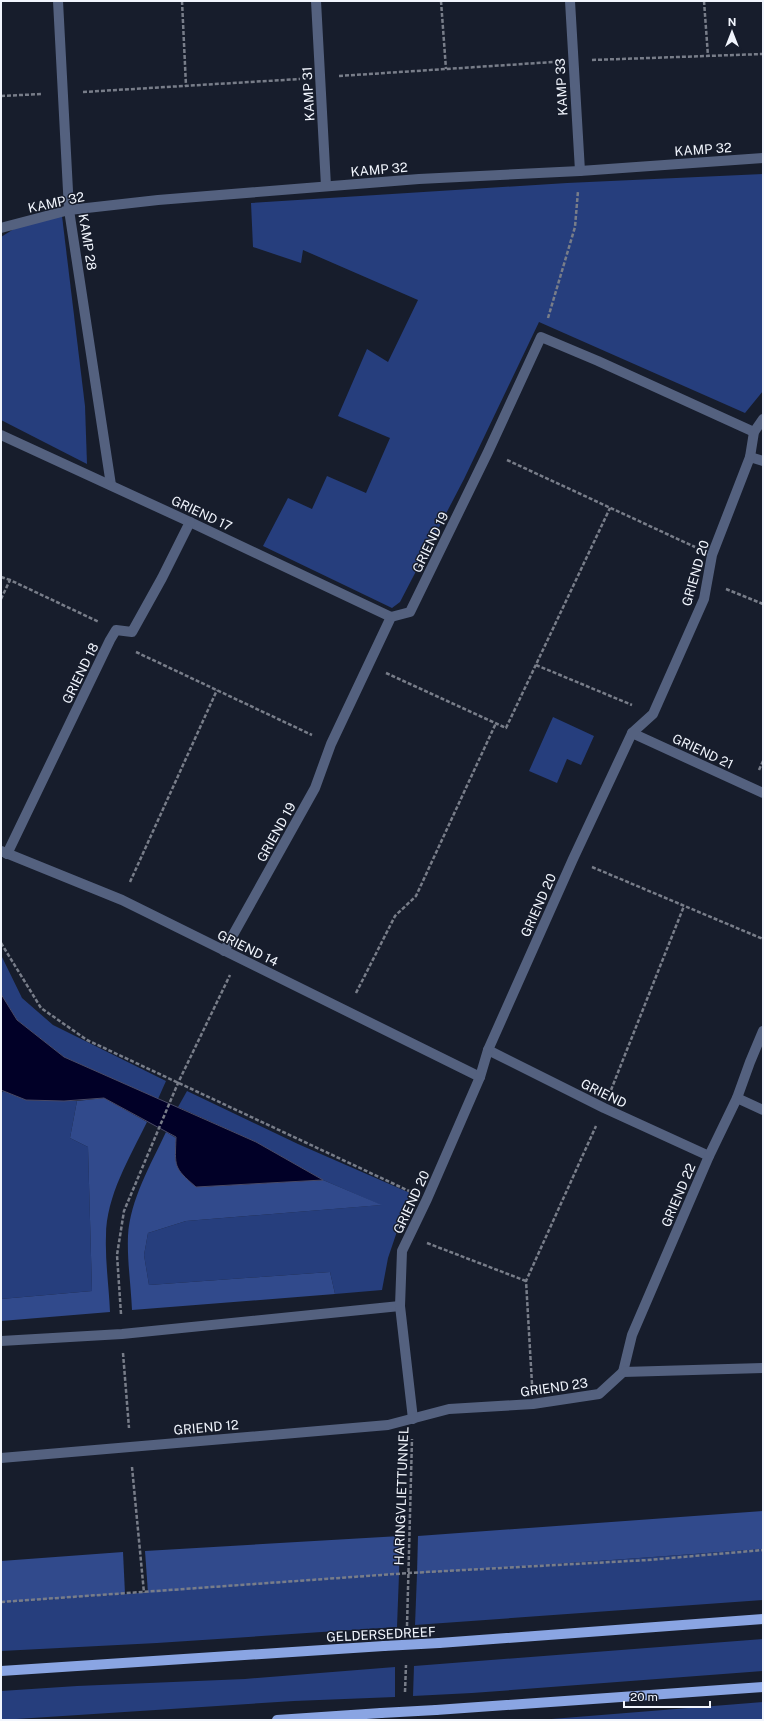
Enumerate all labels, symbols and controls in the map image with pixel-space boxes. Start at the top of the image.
north arrow [712,12,752,52]
text: N [728,16,736,28]
street label: KAMP 33 [553,58,570,116]
street label: KAMP 31 [300,66,317,122]
street label: KAMP 32 [674,140,732,159]
street label: KAMP 32 [350,160,408,179]
street label: KAMP 32 [27,189,86,216]
street label: KAMP 28 [76,213,99,272]
street label: GRIEND 17 [169,493,235,534]
street label: GRIEND 19 [409,509,452,575]
street label: GRIEND 20 [679,538,712,608]
street label: GRIEND 18 [59,640,102,706]
street label: GRIEND 21 [670,731,735,772]
street label: GRIEND 19 [254,800,299,865]
street label: GRIEND 20 [518,871,559,939]
street label: GRIEND 14 [215,927,281,970]
street label: GRIEND [578,1076,629,1111]
street label: GRIEND 22 [658,1161,699,1229]
street label: GRIEND 20 [390,1168,433,1236]
street label: GRIEND 23 [519,1375,589,1400]
street label: GRIEND 12 [173,1417,239,1438]
street label: HARINGVLIETTUNNEL [392,1426,411,1566]
street label: GELDERSEDREEF [326,1624,436,1645]
scale bar [624,1683,710,1709]
text: 20 m [630,1690,658,1704]

